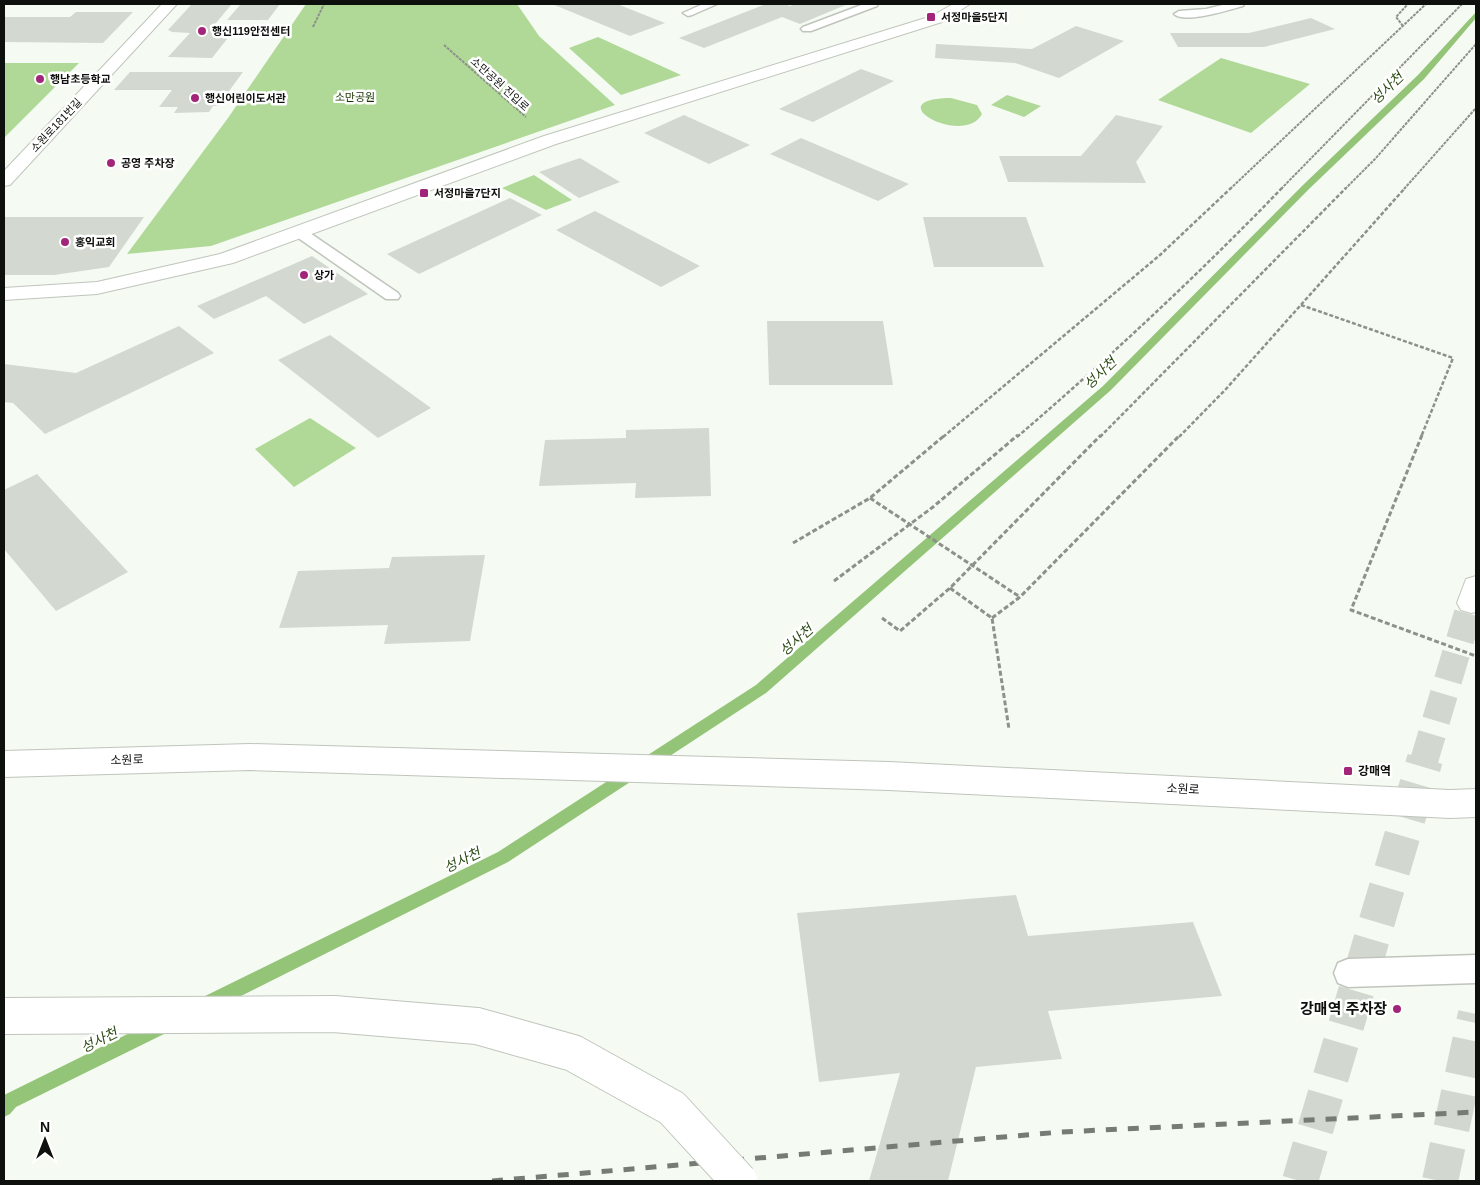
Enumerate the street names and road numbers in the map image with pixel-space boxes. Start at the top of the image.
street label: 소만공원 진입로 [469,55,531,113]
street label: 소원로181번길 [28,96,84,154]
street label: 소원로 [110,752,144,768]
street label: 소원로 [1166,781,1200,797]

